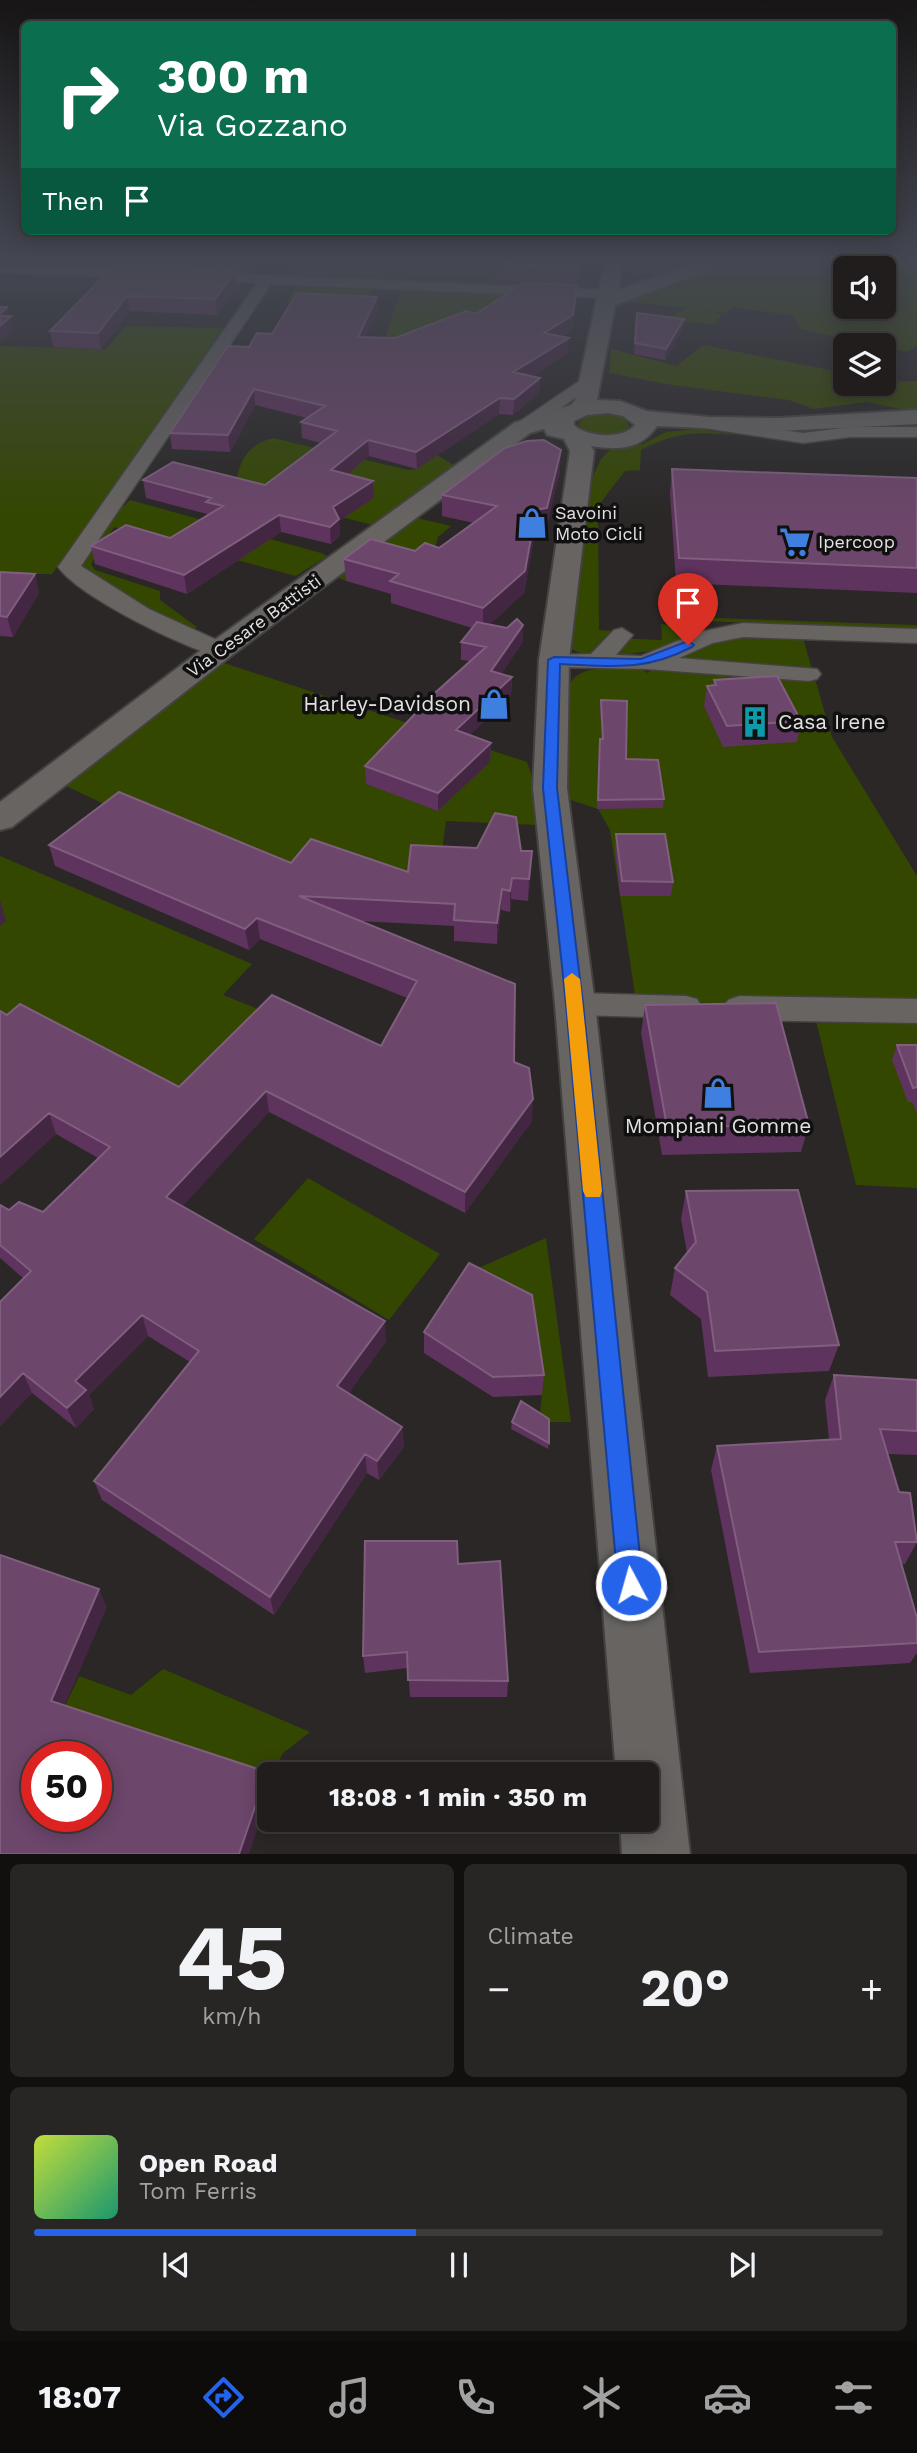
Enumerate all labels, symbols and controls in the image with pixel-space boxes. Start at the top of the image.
text: 300 m [157,47,309,105]
icon: right [42,49,133,140]
text: Via Gozzano [157,106,348,144]
icon: arrive [118,182,156,220]
text: Then [42,186,104,216]
map controls [833,256,896,396]
button: sound [833,256,896,319]
button: layers [833,333,896,396]
place label: Savoini Moto Cicli [555,502,643,544]
shop icon: Savoini Moto Cicli [515,506,549,540]
supermarket icon: Ipercoop [778,525,812,559]
place label: Ipercoop [818,531,895,552]
street label: Via Cesare Battisti [183,570,325,681]
pin [658,573,718,645]
icon: arrive [669,584,707,622]
shop icon: Harley-Davidson [477,687,511,721]
place label: Harley-Davidson [303,691,471,716]
building icon: Casa Irene [738,705,772,739]
place label: Casa Irene [778,709,886,734]
shop icon: Mompiani Gomme [701,1076,735,1110]
place label: Mompiani Gomme [625,1113,811,1138]
position arrow [594,1548,668,1622]
speed limit sign: 50 [21,1741,112,1832]
text: 18:08 · 1 min · 350 m [329,1782,587,1812]
text: 45 [176,1904,288,2011]
text: Climate [488,1923,574,1950]
text: 20° [640,1958,730,2019]
text: − [488,1967,510,2011]
text: + [860,1967,883,2011]
text: km/h [202,2003,261,2030]
text: Open Road [139,2148,277,2178]
text: Tom Ferris [139,2178,257,2205]
icon: previous [157,2246,195,2284]
icon: pause [440,2246,478,2284]
icon: next [723,2246,761,2284]
icon: directions [199,2373,248,2422]
icon: music [325,2373,374,2422]
icon: phone [451,2373,500,2422]
icon: climate [577,2373,626,2422]
icon: car [703,2373,752,2422]
icon: filters [829,2373,878,2422]
text: 18:07 [39,2378,121,2416]

